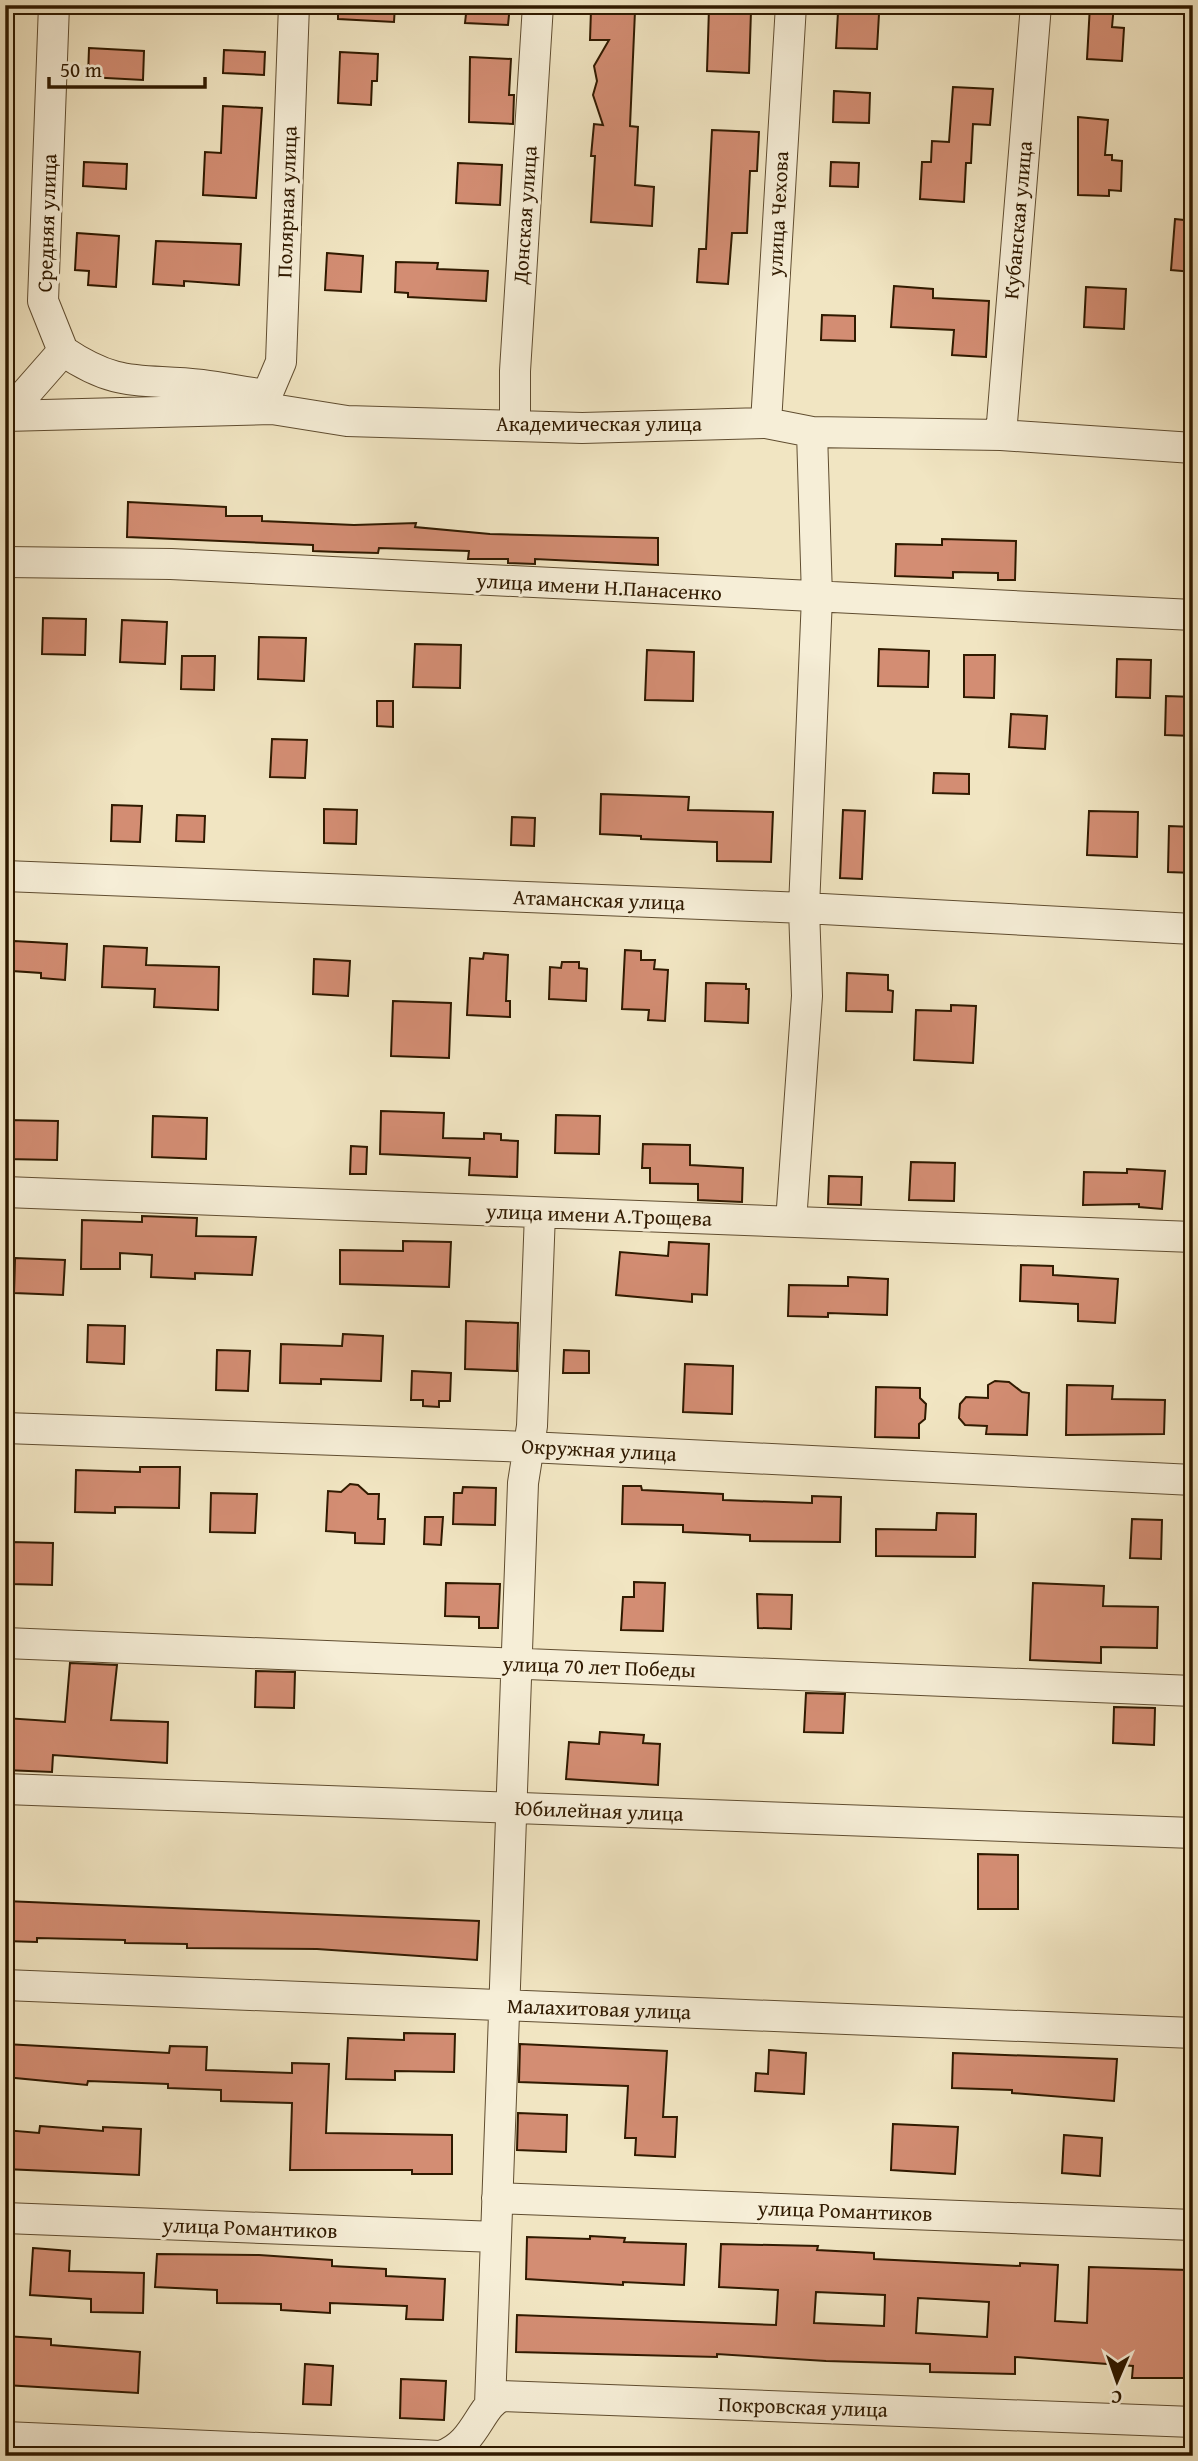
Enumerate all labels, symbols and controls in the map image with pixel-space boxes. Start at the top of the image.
scale bar [49,46,205,90]
text: 50 m [60,54,102,85]
street label: Полярная улица [268,126,305,278]
street label: Кубанская улица [995,140,1040,300]
street label: Донская улица [504,145,545,286]
street label: улица Чехова [759,150,796,279]
street label: Средняя улица [29,153,64,293]
street label: Академическая улица [496,408,702,439]
street label: улица имени Н.Панасенко [475,565,723,608]
street label: Атаманская улица [512,881,686,918]
street label: улица имени А.Трощева [485,1195,712,1234]
street label: Окружная улица [521,1430,677,1469]
street label: улица 70 лет Победы [501,1648,696,1685]
street label: Юбилейная улица [514,1792,684,1829]
street label: Малахитовая улица [506,1990,692,2027]
street label: улица Романтиков [756,2192,933,2229]
street label: улица Романтиков [161,2209,338,2246]
north arrow [1082,2346,1152,2416]
text: С [1110,2384,1122,2412]
street label: Покровская улица [718,2388,888,2425]

